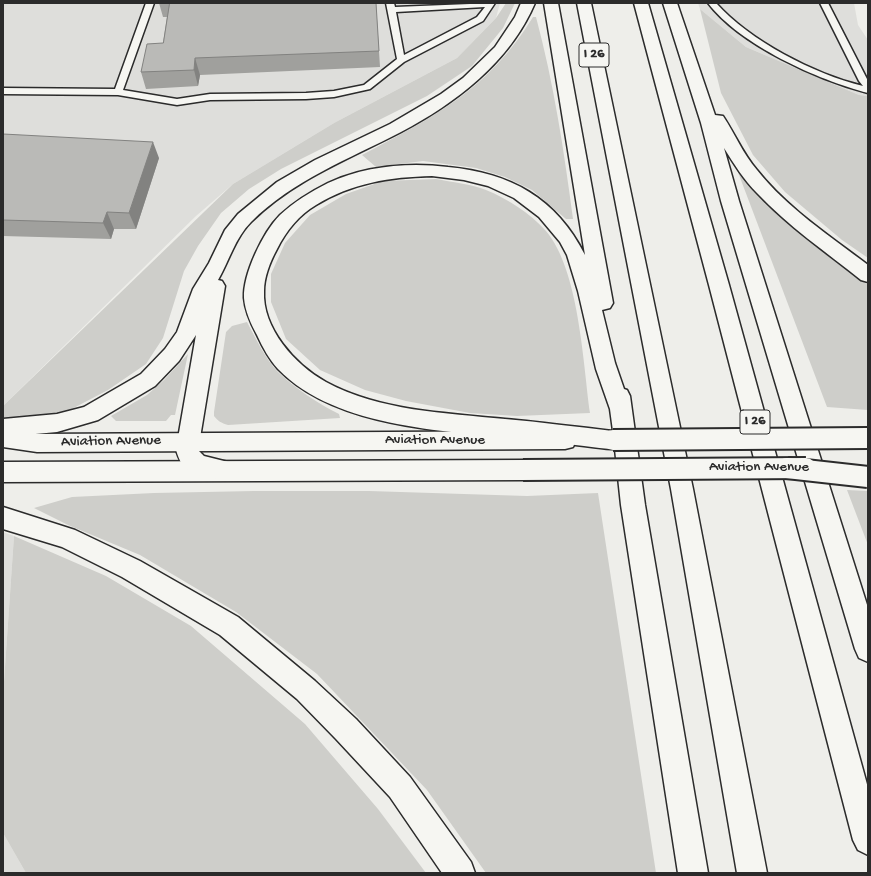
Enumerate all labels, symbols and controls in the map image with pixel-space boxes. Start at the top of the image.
road number: I 26 [579,43,609,67]
road number: I 26 [740,410,770,434]
street label: Aviation Avenue [61,432,161,452]
street label: Aviation Avenue [385,432,485,450]
street label: Aviation Avenue [709,459,809,477]

